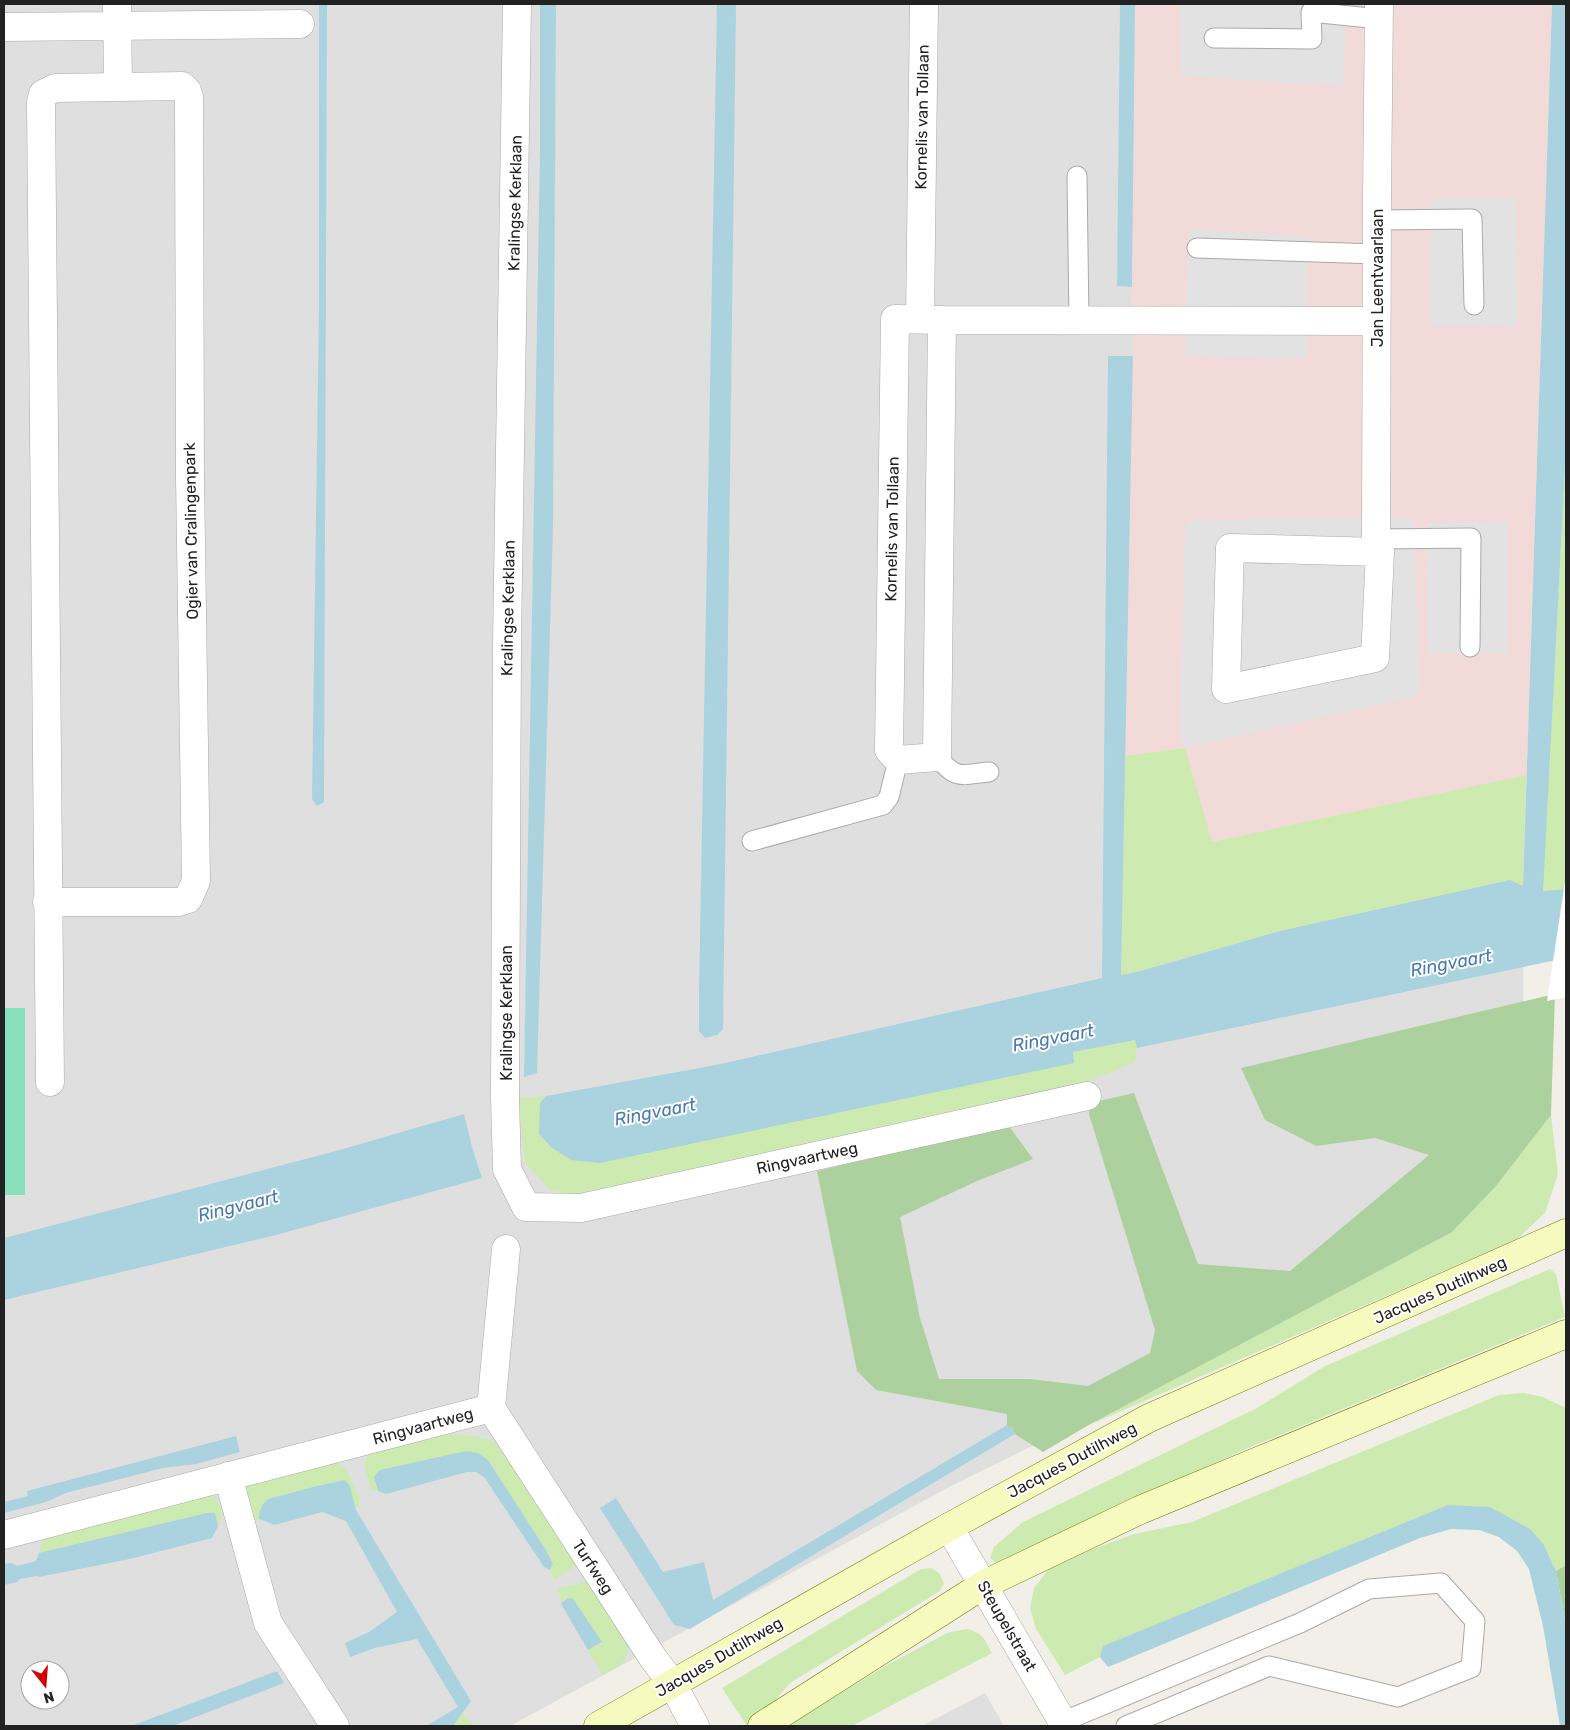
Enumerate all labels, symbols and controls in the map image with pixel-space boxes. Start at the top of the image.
street label: Kornelis van Tollaan [911,44,933,190]
street label: Kralingse Kerklaan [504,135,526,271]
street label: Jan Leentvaarlaan [1368,209,1387,347]
street label: Ogier van Cralingenpark [180,441,202,620]
street label: Kornelis van Tollaan [881,456,903,602]
street label: Kralingse Kerklaan [497,540,519,676]
water label: Ringvaart [1408,944,1495,982]
street label: Kralingse Kerklaan [497,945,516,1081]
water label: Ringvaart [1010,1019,1097,1057]
water label: Ringvaart [612,1093,699,1131]
street label: Ringvaartweg [755,1138,859,1178]
water label: Ringvaart [195,1185,282,1227]
street label: Jacques Dutilhweg [1371,1252,1509,1328]
street label: Ringvaartweg [371,1403,475,1449]
street label: Jacques Dutilhweg [1004,1418,1140,1502]
street label: Turfweg [568,1536,618,1598]
street label: Steupelstraat [973,1577,1041,1675]
street label: Jacques Dutilhweg [652,1613,786,1701]
north arrow [20,1660,70,1710]
text: N [41,1687,56,1707]

